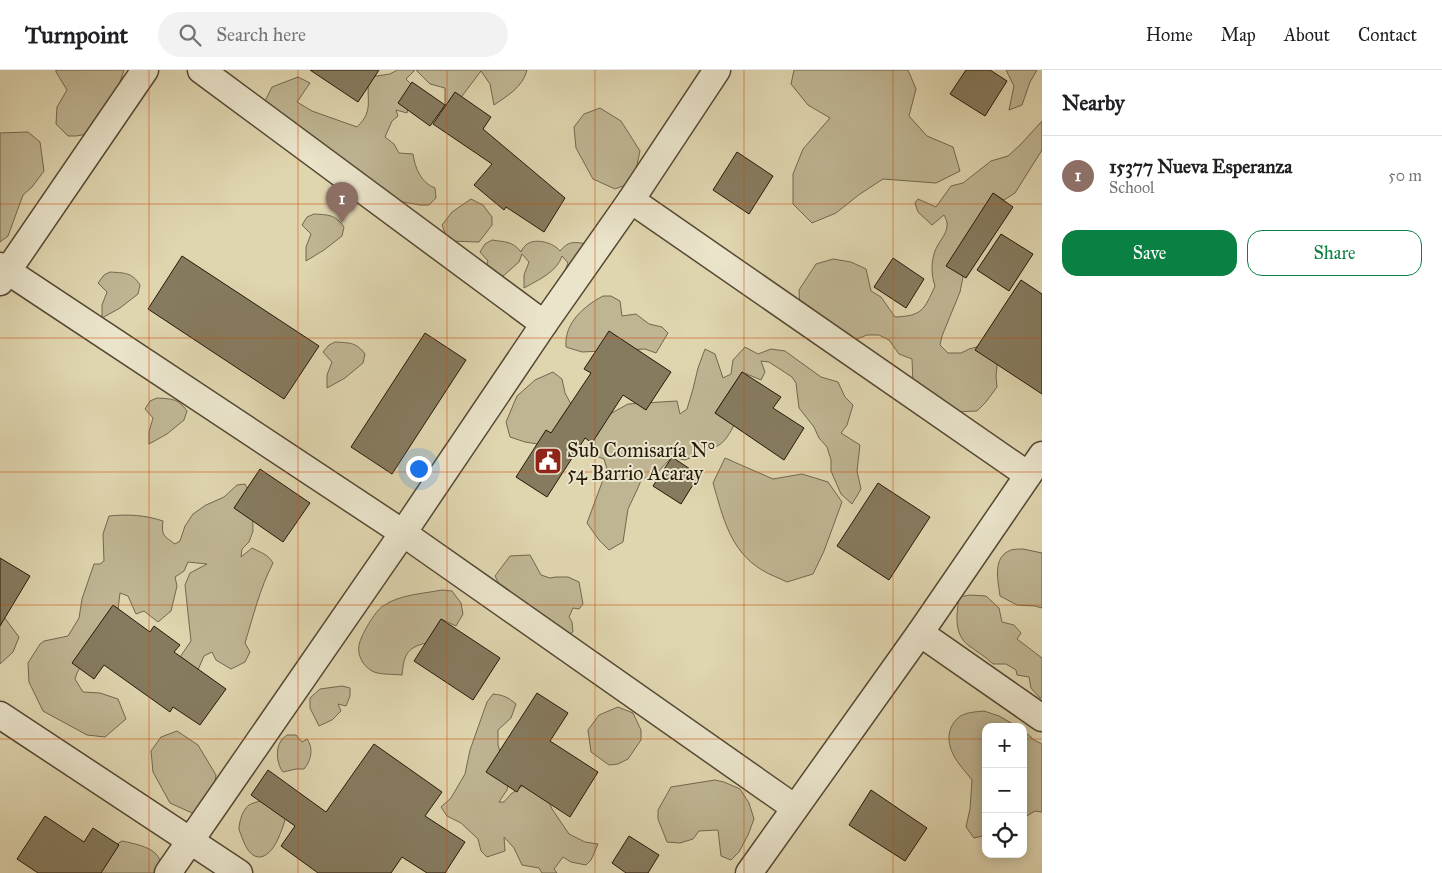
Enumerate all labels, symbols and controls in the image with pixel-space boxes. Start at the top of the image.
search box [158,12,508,57]
text: Turnpoint [25,20,128,50]
icon: search [176,21,204,49]
text: Search here [216,23,306,46]
text: Home [1146,24,1193,46]
text: Map [1221,24,1256,46]
text: About [1284,24,1330,46]
text: Contact [1358,24,1417,46]
text: Nearby [1062,90,1125,116]
text: 15377 Nueva Esperanza [1109,155,1292,178]
text: 1 [1075,166,1081,185]
text: 50 m [1388,166,1422,185]
text: School [1109,178,1154,197]
pin: 1 [326,182,358,223]
button: Save [1062,230,1237,276]
button: Share [1247,230,1422,276]
place label: Sub Comisaría N° 54 Barrio Acaray [567,438,715,485]
public building icon: Sub Comisaría N° 54 Barrio Acaray [533,446,563,476]
your location [406,456,432,482]
map controls [982,723,1027,858]
button: + [982,723,1027,768]
button: − [982,768,1027,813]
button: locate [982,813,1027,858]

